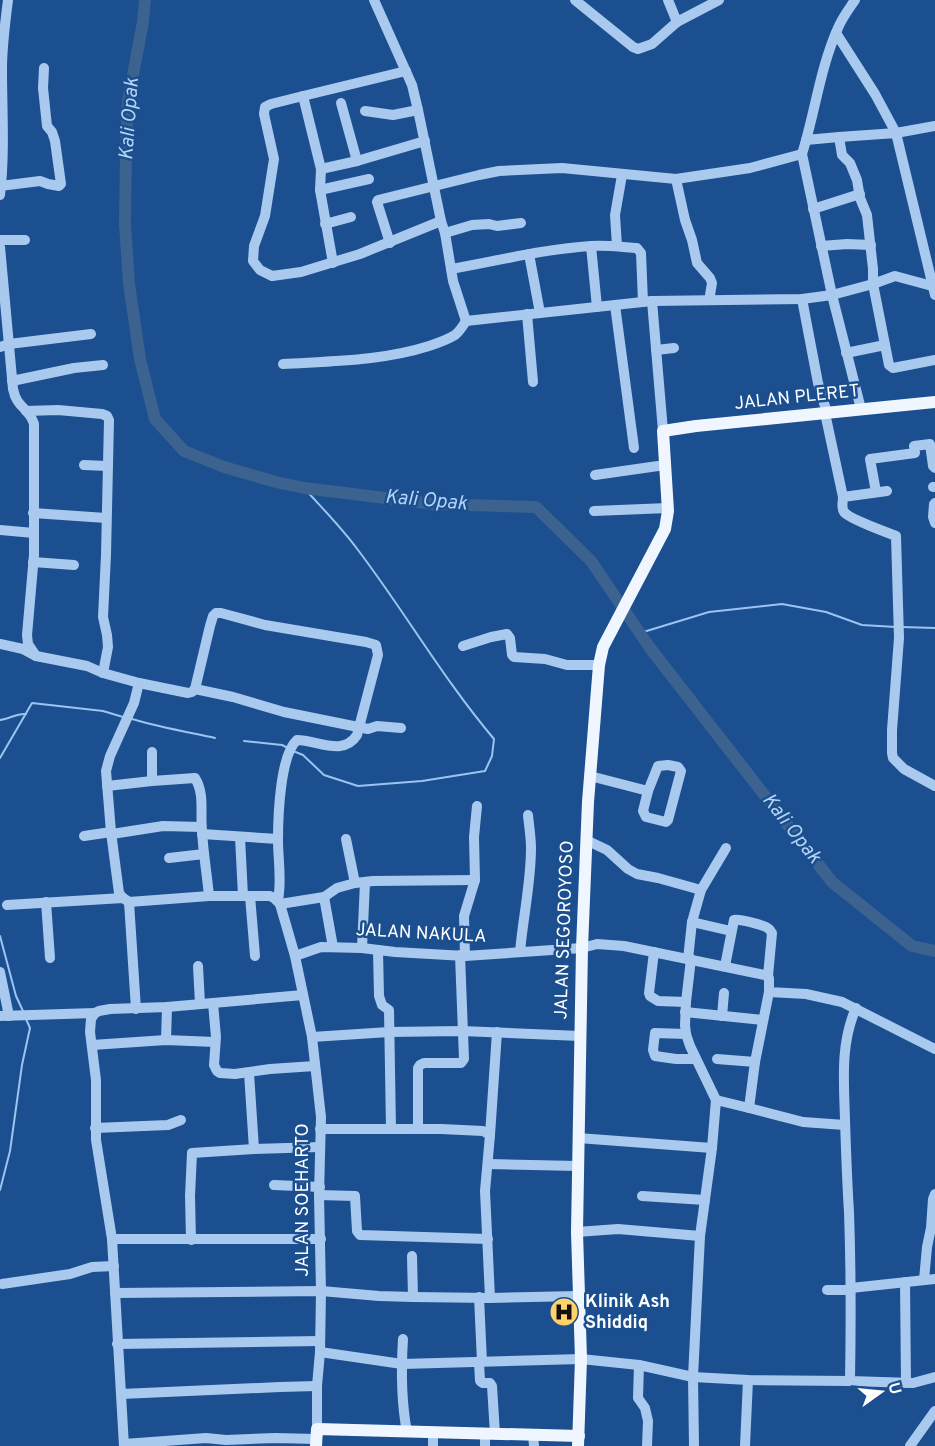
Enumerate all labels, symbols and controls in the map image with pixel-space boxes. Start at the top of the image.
water label: Kali Opak [114,76,146,161]
street label: JALAN PLERET [733,380,861,416]
water label: Kali Opak [384,484,469,518]
water label: Kali Opak [755,789,827,870]
street label: JALAN SEGOROYOSO [550,840,580,1020]
street label: JALAN NAKULA [355,919,487,949]
street label: JALAN SOEHARTO [292,1123,315,1277]
place label: Klinik Ash Shiddiq [585,1291,670,1335]
hospital icon: Klinik Ash Shiddiq [548,1296,580,1328]
north arrow [851,1362,911,1422]
text: U [882,1381,905,1397]

